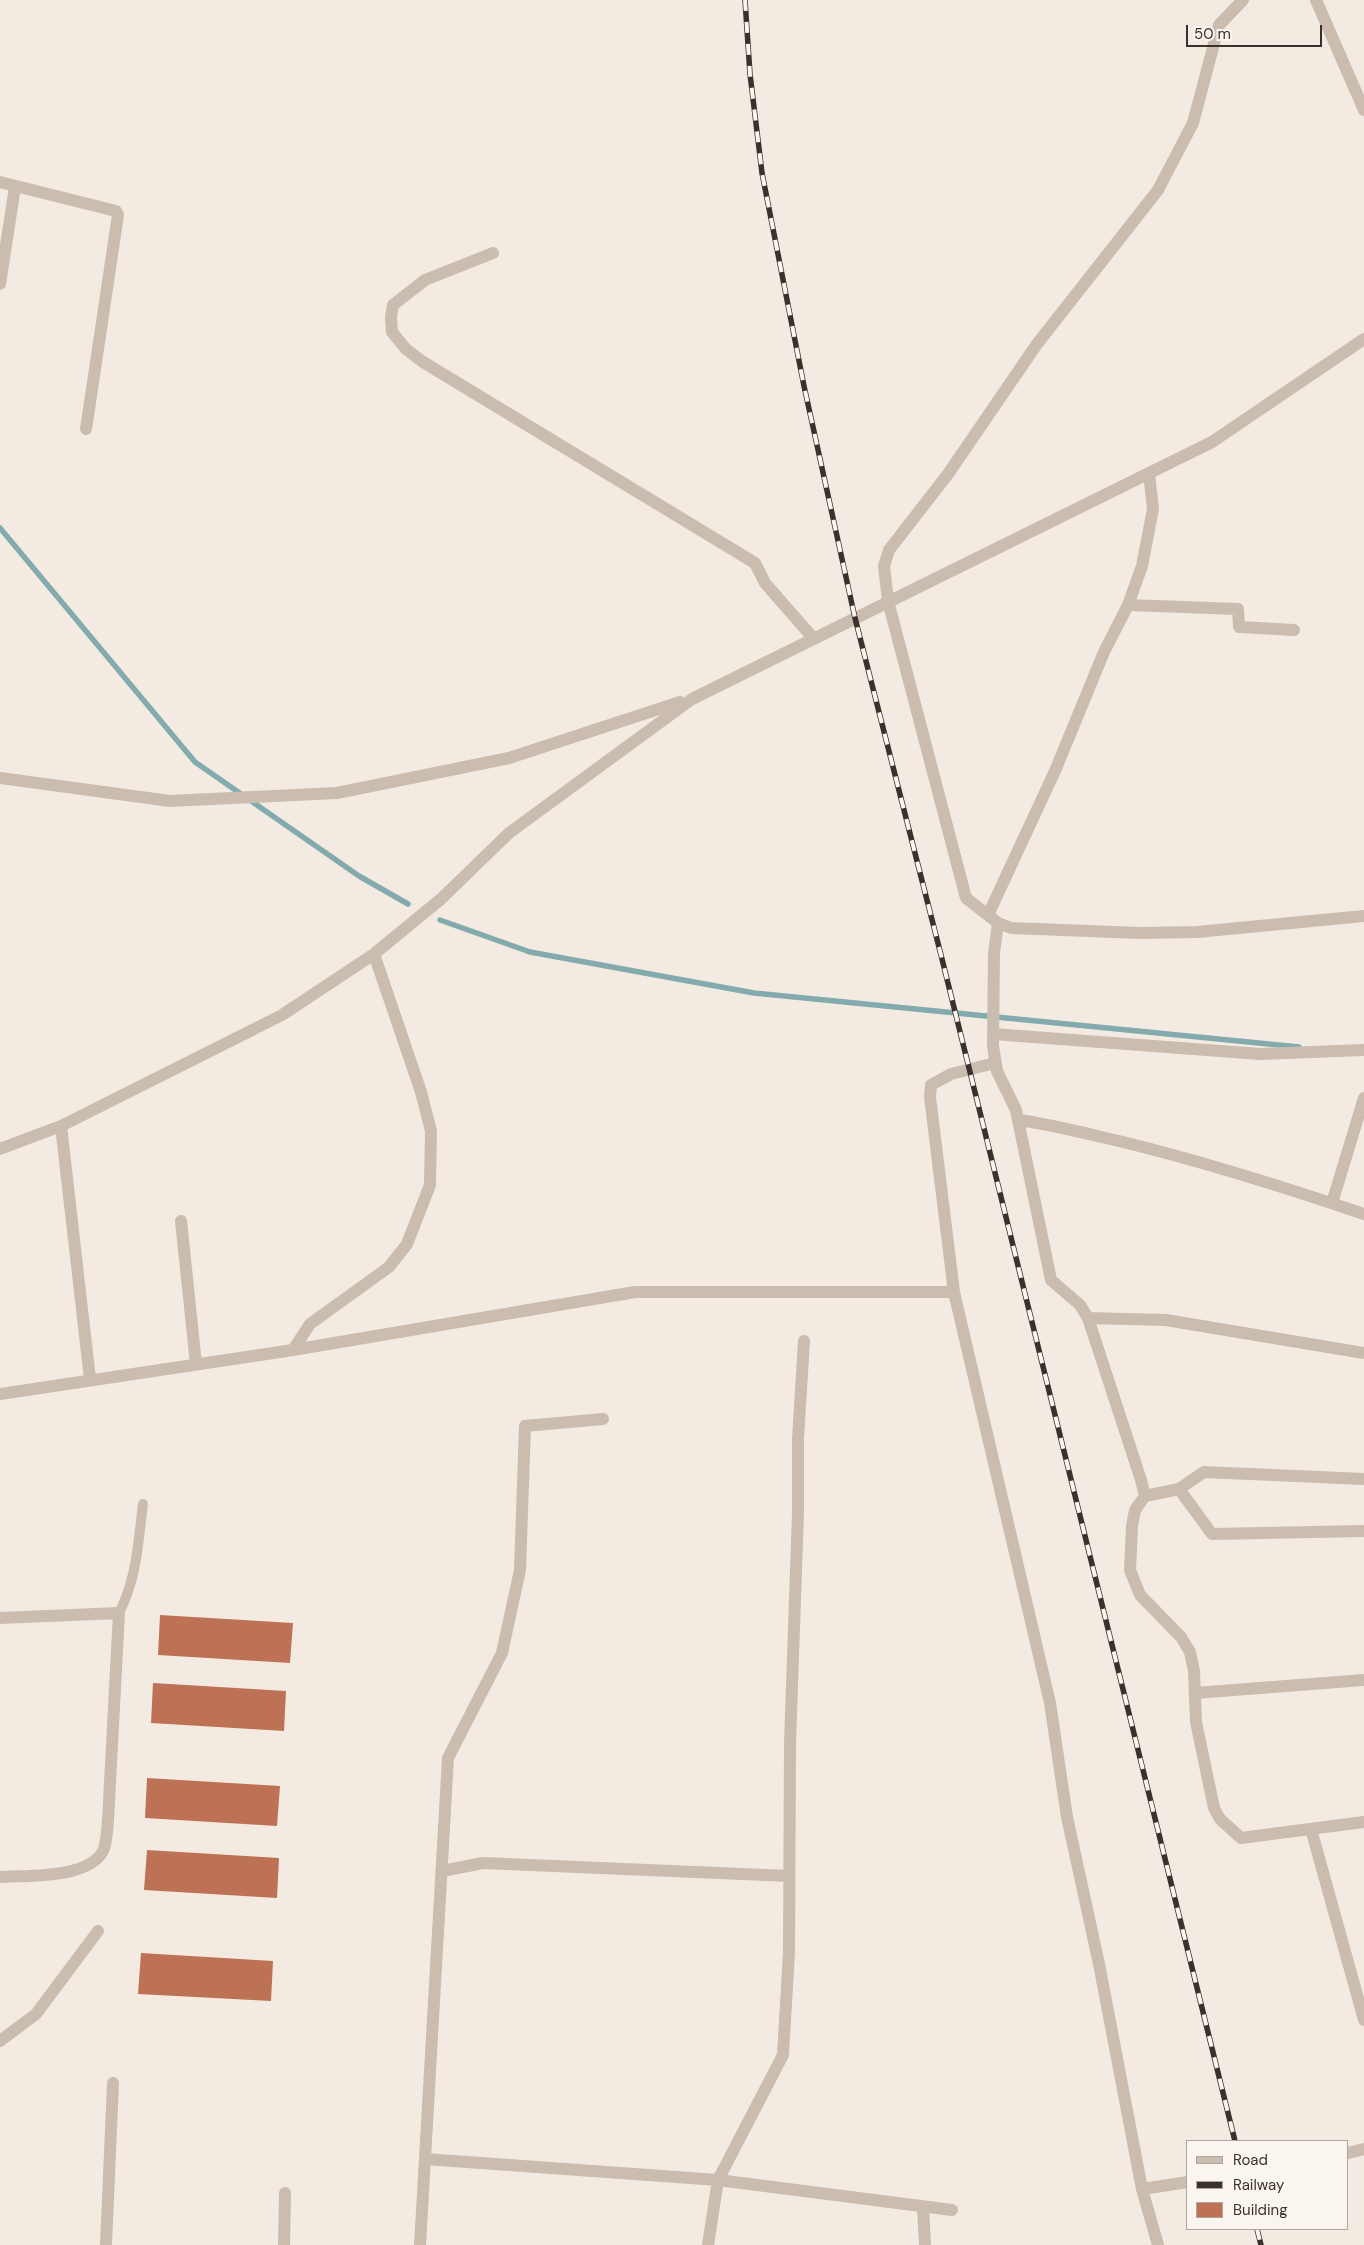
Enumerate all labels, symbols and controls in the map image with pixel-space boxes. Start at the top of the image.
scale bar [1189,15,1325,47]
text: 50 m [1194,24,1231,44]
legend [1186,2140,1349,2230]
text: Road [1233,2150,1268,2170]
text: Railway [1233,2175,1284,2195]
text: Building [1233,2200,1288,2220]

